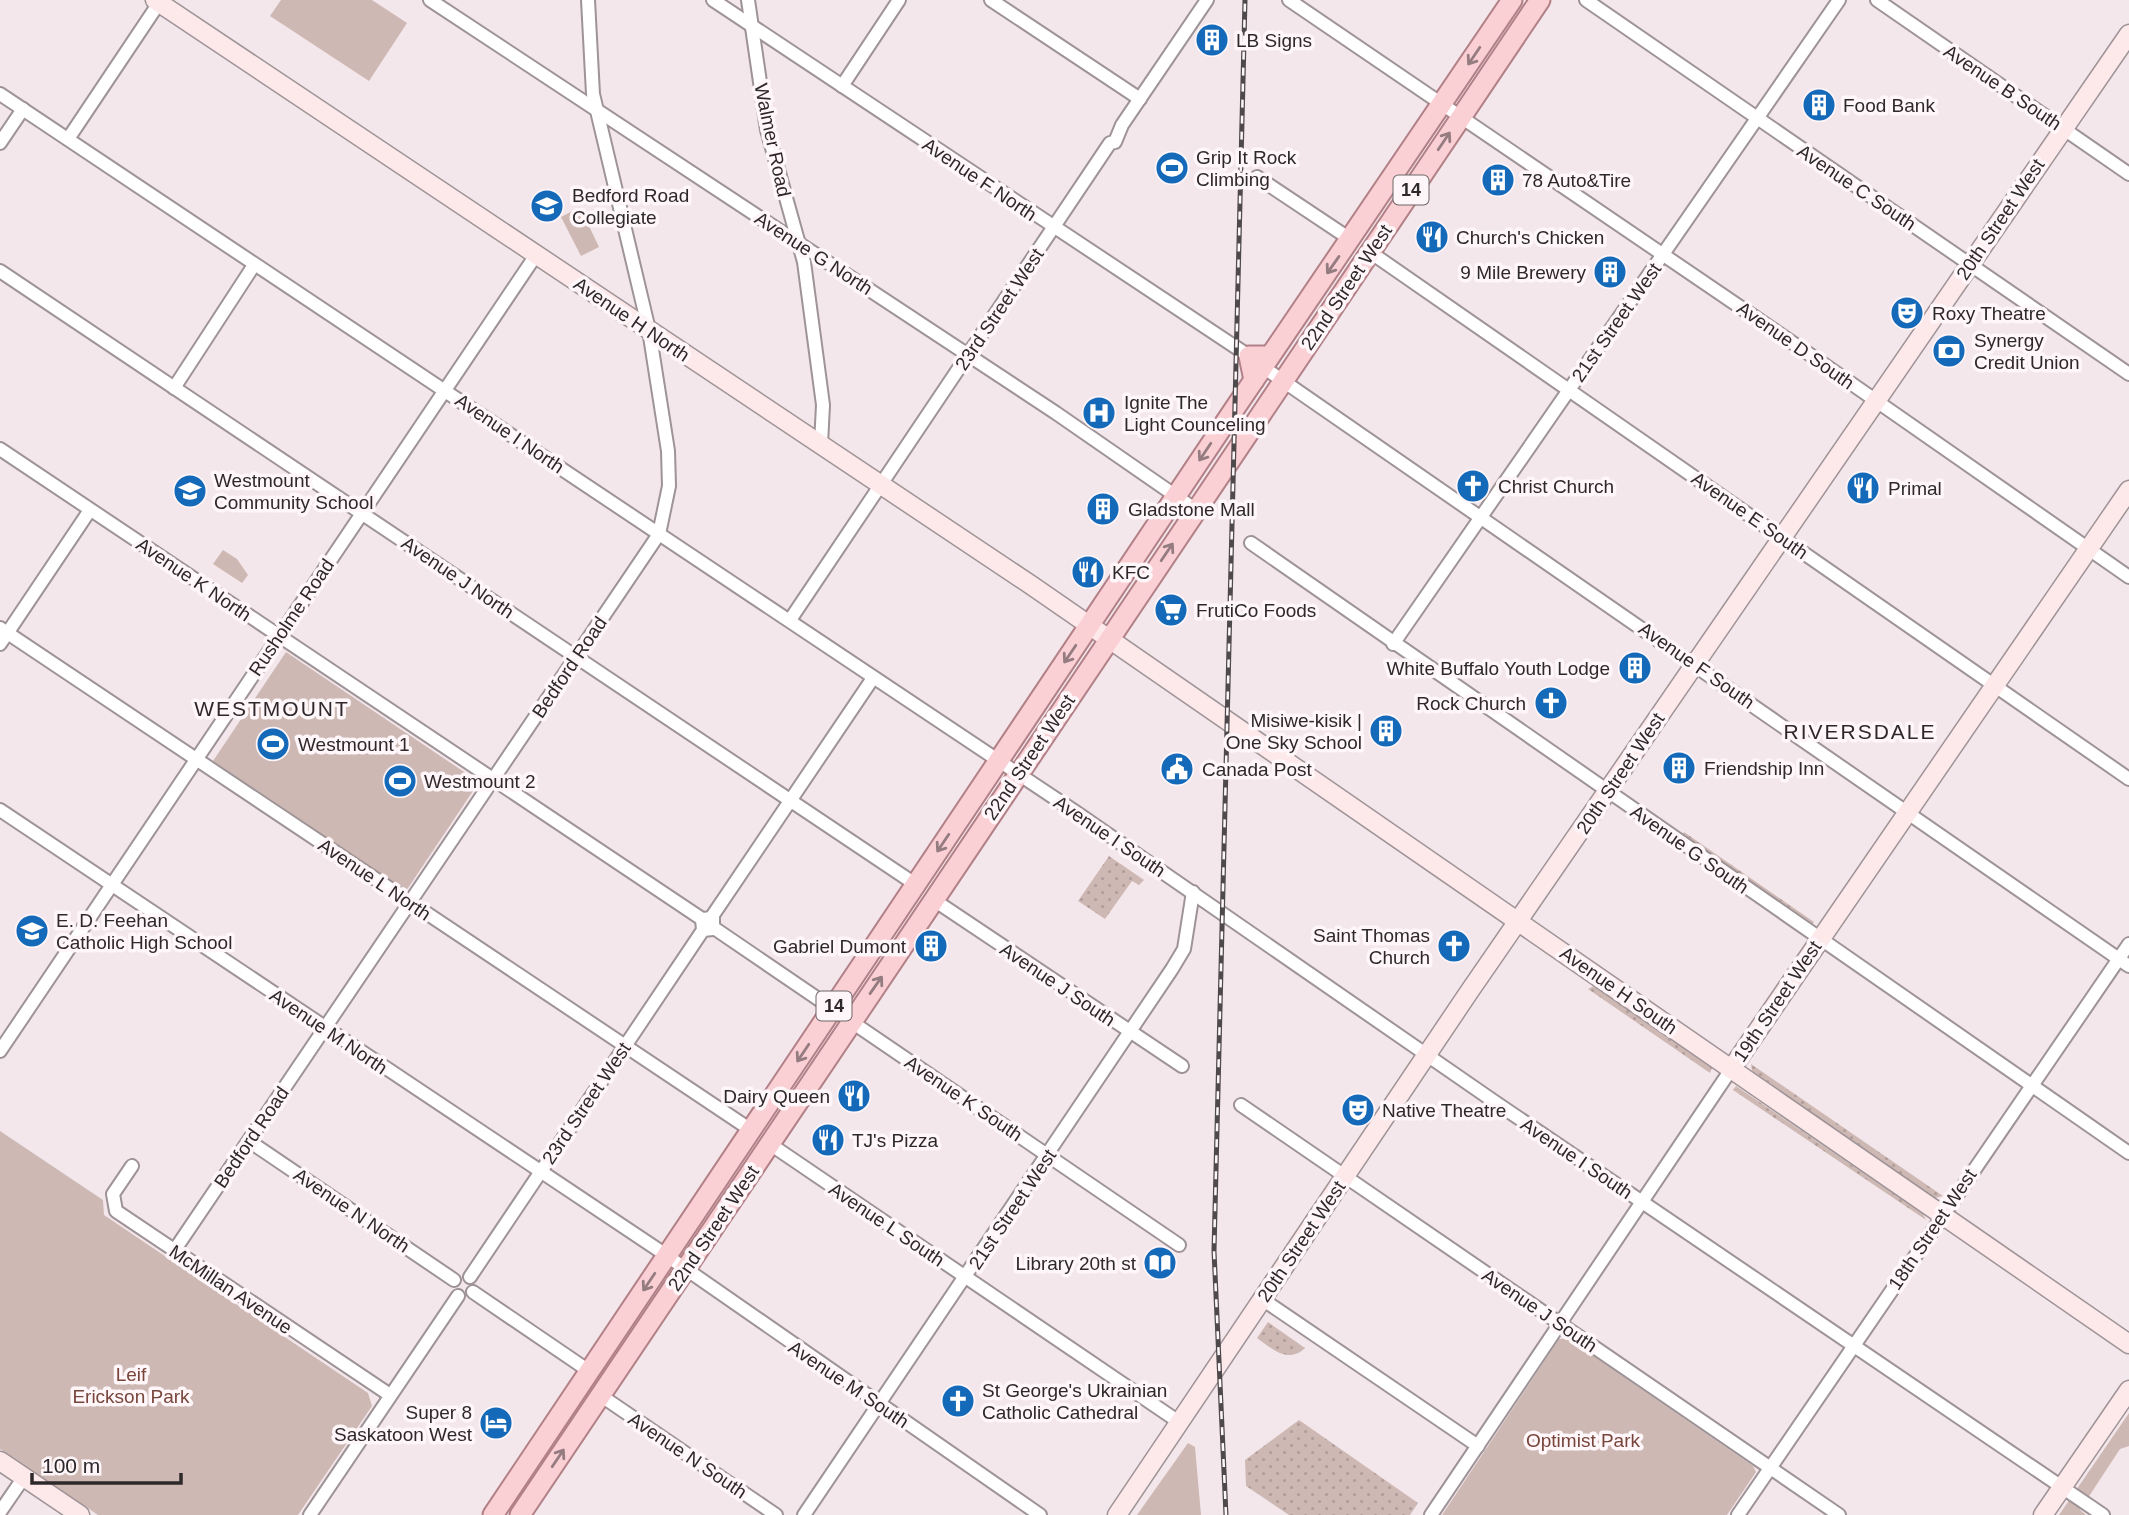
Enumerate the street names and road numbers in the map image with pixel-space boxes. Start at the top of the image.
street label: Avenue B South [1940,40,2065,134]
street label: Walmer Road [750,81,795,199]
street label: Avenue F North [919,134,1041,225]
street label: Avenue C South [1794,140,1920,235]
street label: 20th Street West [1952,154,2049,284]
road number: 14 [1394,176,1428,204]
street label: Avenue G North [751,208,876,299]
street label: 22nd Street West [1297,220,1396,354]
street label: 23rd Street West [951,244,1048,374]
street label: 21st Street West [1568,258,1666,386]
street label: Avenue H North [570,273,693,366]
street label: Avenue D South [1733,297,1858,394]
street label: Avenue I North [451,389,568,477]
street label: Avenue E South [1688,468,1812,563]
street label: Avenue J North [398,532,518,623]
street label: Avenue K North [132,533,255,626]
street label: Rusholme Road [245,555,338,680]
street label: Bedford Road [528,613,611,722]
street label: Avenue F South [1635,618,1758,713]
street label: 22nd Street West [980,690,1079,824]
street label: 20th Street West [1572,708,1669,838]
street label: Avenue I South [1050,791,1169,881]
street label: Avenue G South [1627,801,1753,898]
street label: Avenue L North [315,834,435,925]
street label: 19th Street West [1729,936,1826,1066]
street label: Avenue J South [996,938,1119,1031]
street label: Avenue H South [1556,942,1681,1039]
street label: Avenue M North [266,984,391,1078]
road number: 14 [816,992,852,1021]
street label: 23rd Street West [538,1038,635,1168]
street label: Avenue K South [901,1051,1026,1145]
street label: Bedford Road [210,1083,293,1192]
street label: Avenue I South [1517,1113,1636,1203]
street label: 21st Street West [965,1145,1061,1273]
street label: 22nd Street West [664,1161,763,1295]
street label: Avenue N North [290,1164,413,1257]
street label: 18th Street West [1884,1164,1981,1294]
street label: 20th Street West [1253,1176,1350,1306]
street label: Avenue L South [825,1178,948,1271]
street label: McMillan Avenue [165,1241,296,1338]
street label: Avenue J South [1478,1264,1601,1357]
street label: Avenue M South [785,1337,913,1432]
street label: Avenue N South [625,1408,751,1503]

